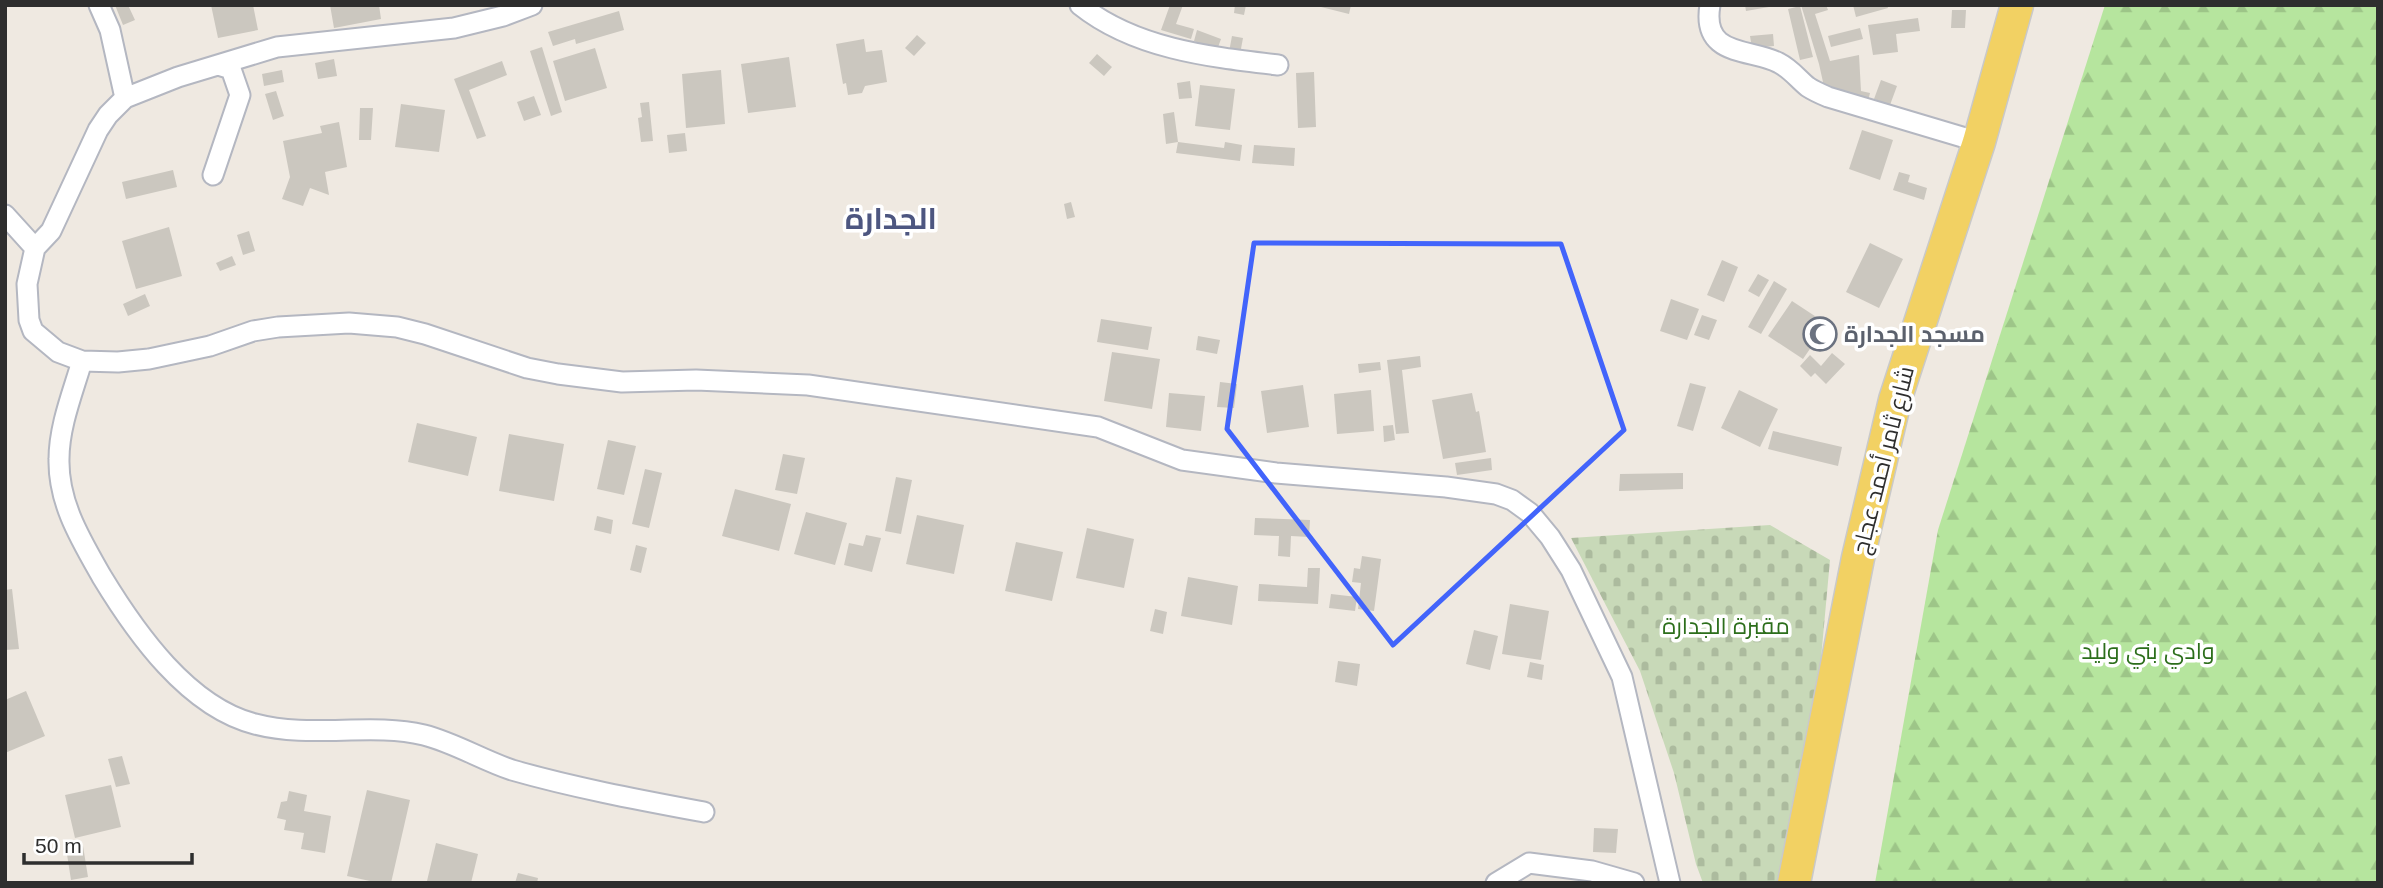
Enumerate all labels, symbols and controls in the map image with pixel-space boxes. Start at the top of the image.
district label: الجدارة [845,202,937,236]
mosque icon: مسجد الجدارة [1801,315,1839,353]
place label: مسجد الجدارة [1844,321,1985,348]
street label: شارع ثامر أحمد عجاج [1845,363,1922,557]
park label: مقبرة الجدارة [1662,613,1790,639]
park label: وادي بني وليد [2082,638,2214,669]
scale bar [24,822,192,866]
text: 50 m [35,834,82,857]

